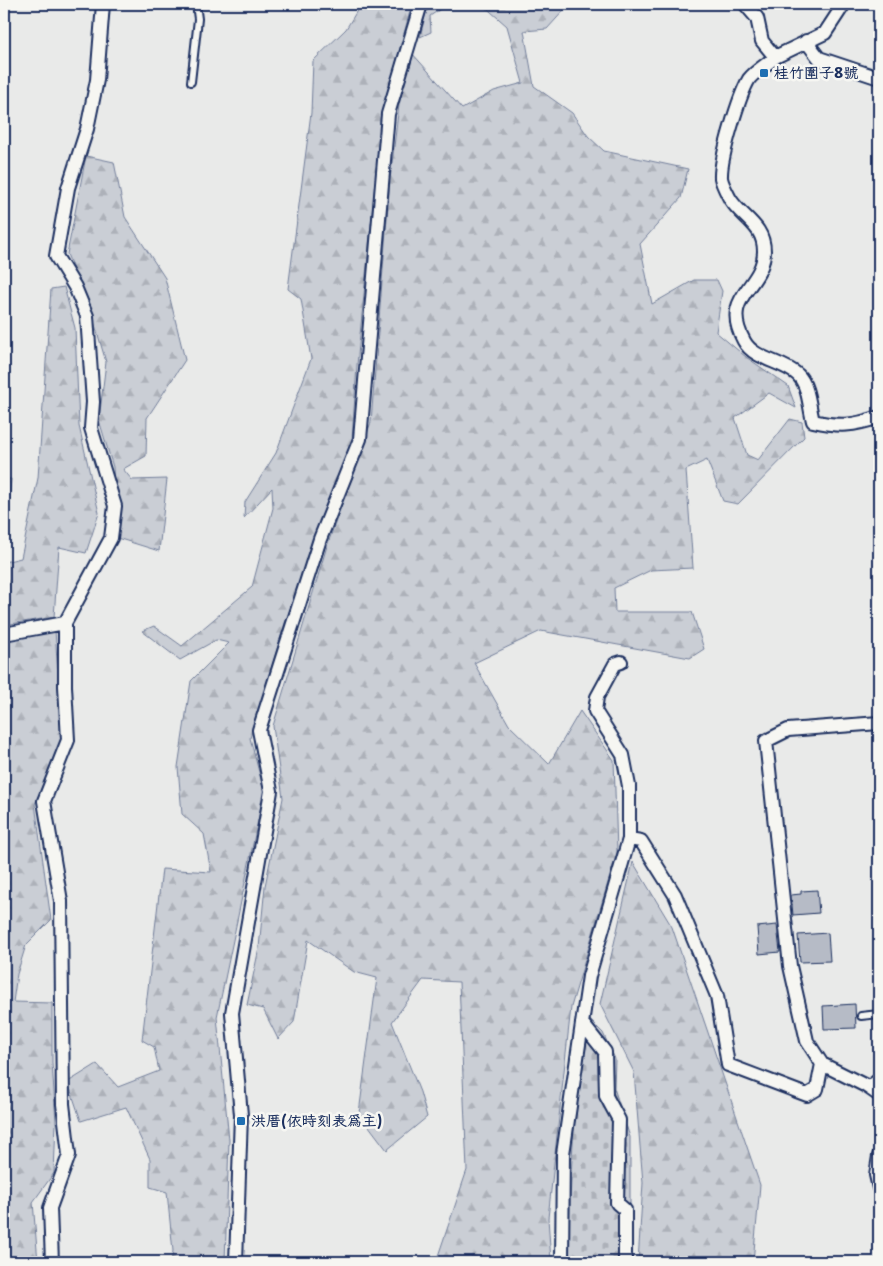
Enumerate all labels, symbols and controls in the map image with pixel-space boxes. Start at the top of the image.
place label: 桂竹圍子8號 [774,60,858,83]
marker: 桂竹圍子8號 [758,67,770,79]
place label: 洪厝(依時刻表為主) [251,1108,382,1131]
marker: 洪厝(依時刻表為主) [235,1115,247,1127]

